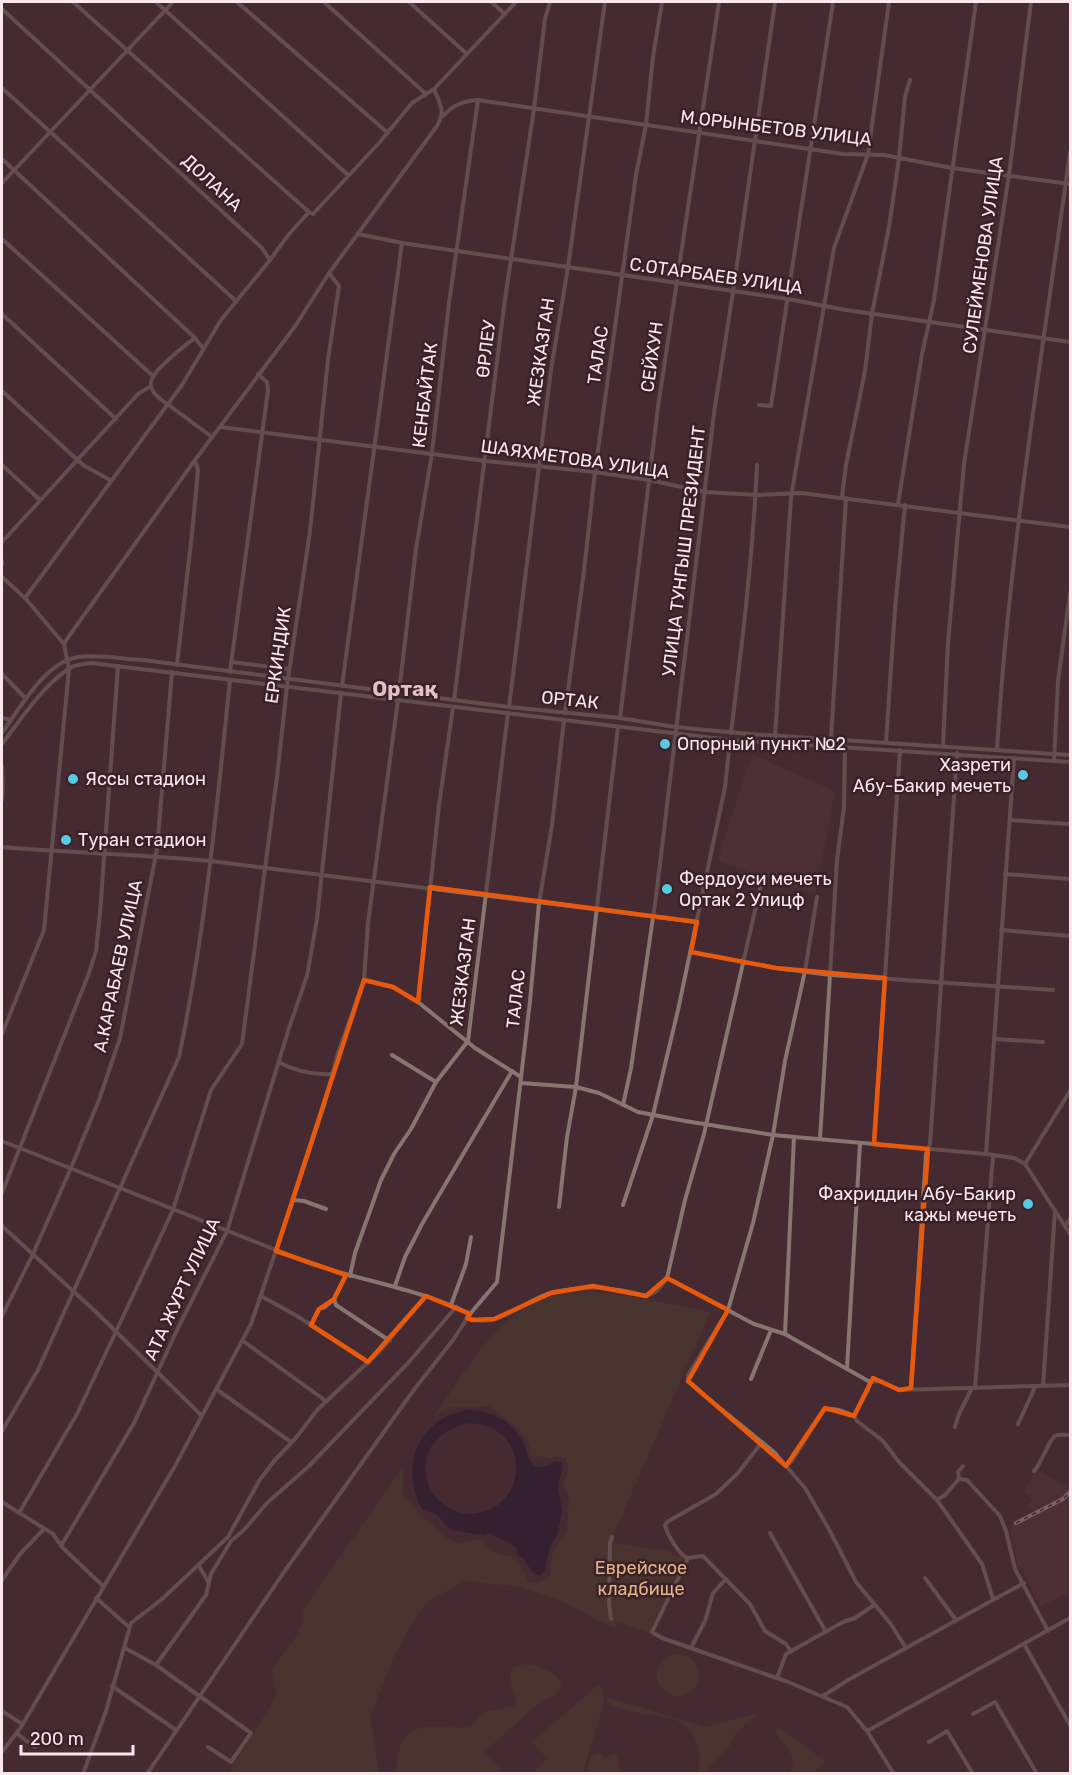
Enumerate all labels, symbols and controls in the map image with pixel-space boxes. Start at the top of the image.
street label: М.ОРЫНБЕТОВ УЛИЦА [679,105,873,151]
street label: ДОЛАНА [177,150,247,216]
street label: СУЛЕЙМЕНОВА УЛИЦА [958,155,1008,355]
street label: С.ОТАРБАЕВ УЛИЦА [628,253,804,299]
street label: ЖЕЗКАЗГАН [523,296,559,408]
street label: ӨРЛЕУ [472,319,500,379]
street label: СЕЙХУН [636,320,668,394]
street label: ТАЛАС [583,324,613,386]
street label: КЕНБАЙТАК [408,341,442,449]
street label: УЛИЦА ТУНГЫШ ПРЕЗИДЕНТ [658,424,710,678]
street label: ШАЯХМЕТОВА УЛИЦА [479,435,671,483]
street label: ЕРКИНДИК [260,605,296,705]
district label: Ортақ [372,676,438,701]
street label: ОРТАК [540,686,600,714]
place label: Опорный пункт №2 [677,733,846,755]
marker: Опорный пункт №2 [658,737,672,751]
place label: Хазрети Абу-Бакир мечеть [853,754,1011,797]
place label: Яссы стадион [85,768,206,790]
marker: Хазрети Абу-Бакир мечеть [1016,768,1030,782]
marker: Яссы стадион [66,772,80,786]
place label: Туран стадион [78,829,206,851]
marker: Туран стадион [59,833,73,847]
place label: Фердоуси мечеть Ортак 2 Улицф [679,868,831,911]
street label: А.КАРАБАЕВ УЛИЦА [89,878,147,1054]
marker: Фердоуси мечеть Ортак 2 Улицф [660,882,674,896]
street label: ЖЕЗКАЗГАН [445,917,481,1027]
street label: ТАЛАС [502,968,530,1030]
place label: Фахриддин Абу-Бакир кажы мечеть [818,1183,1016,1226]
marker: Фахриддин Абу-Бакир кажы мечеть [1021,1197,1035,1211]
street label: АТА ЖУРТ УЛИЦА [139,1214,225,1364]
park label: Еврейское кладбище [595,1557,687,1600]
scale bar [21,1718,134,1756]
text: 200 m [30,1728,84,1750]

